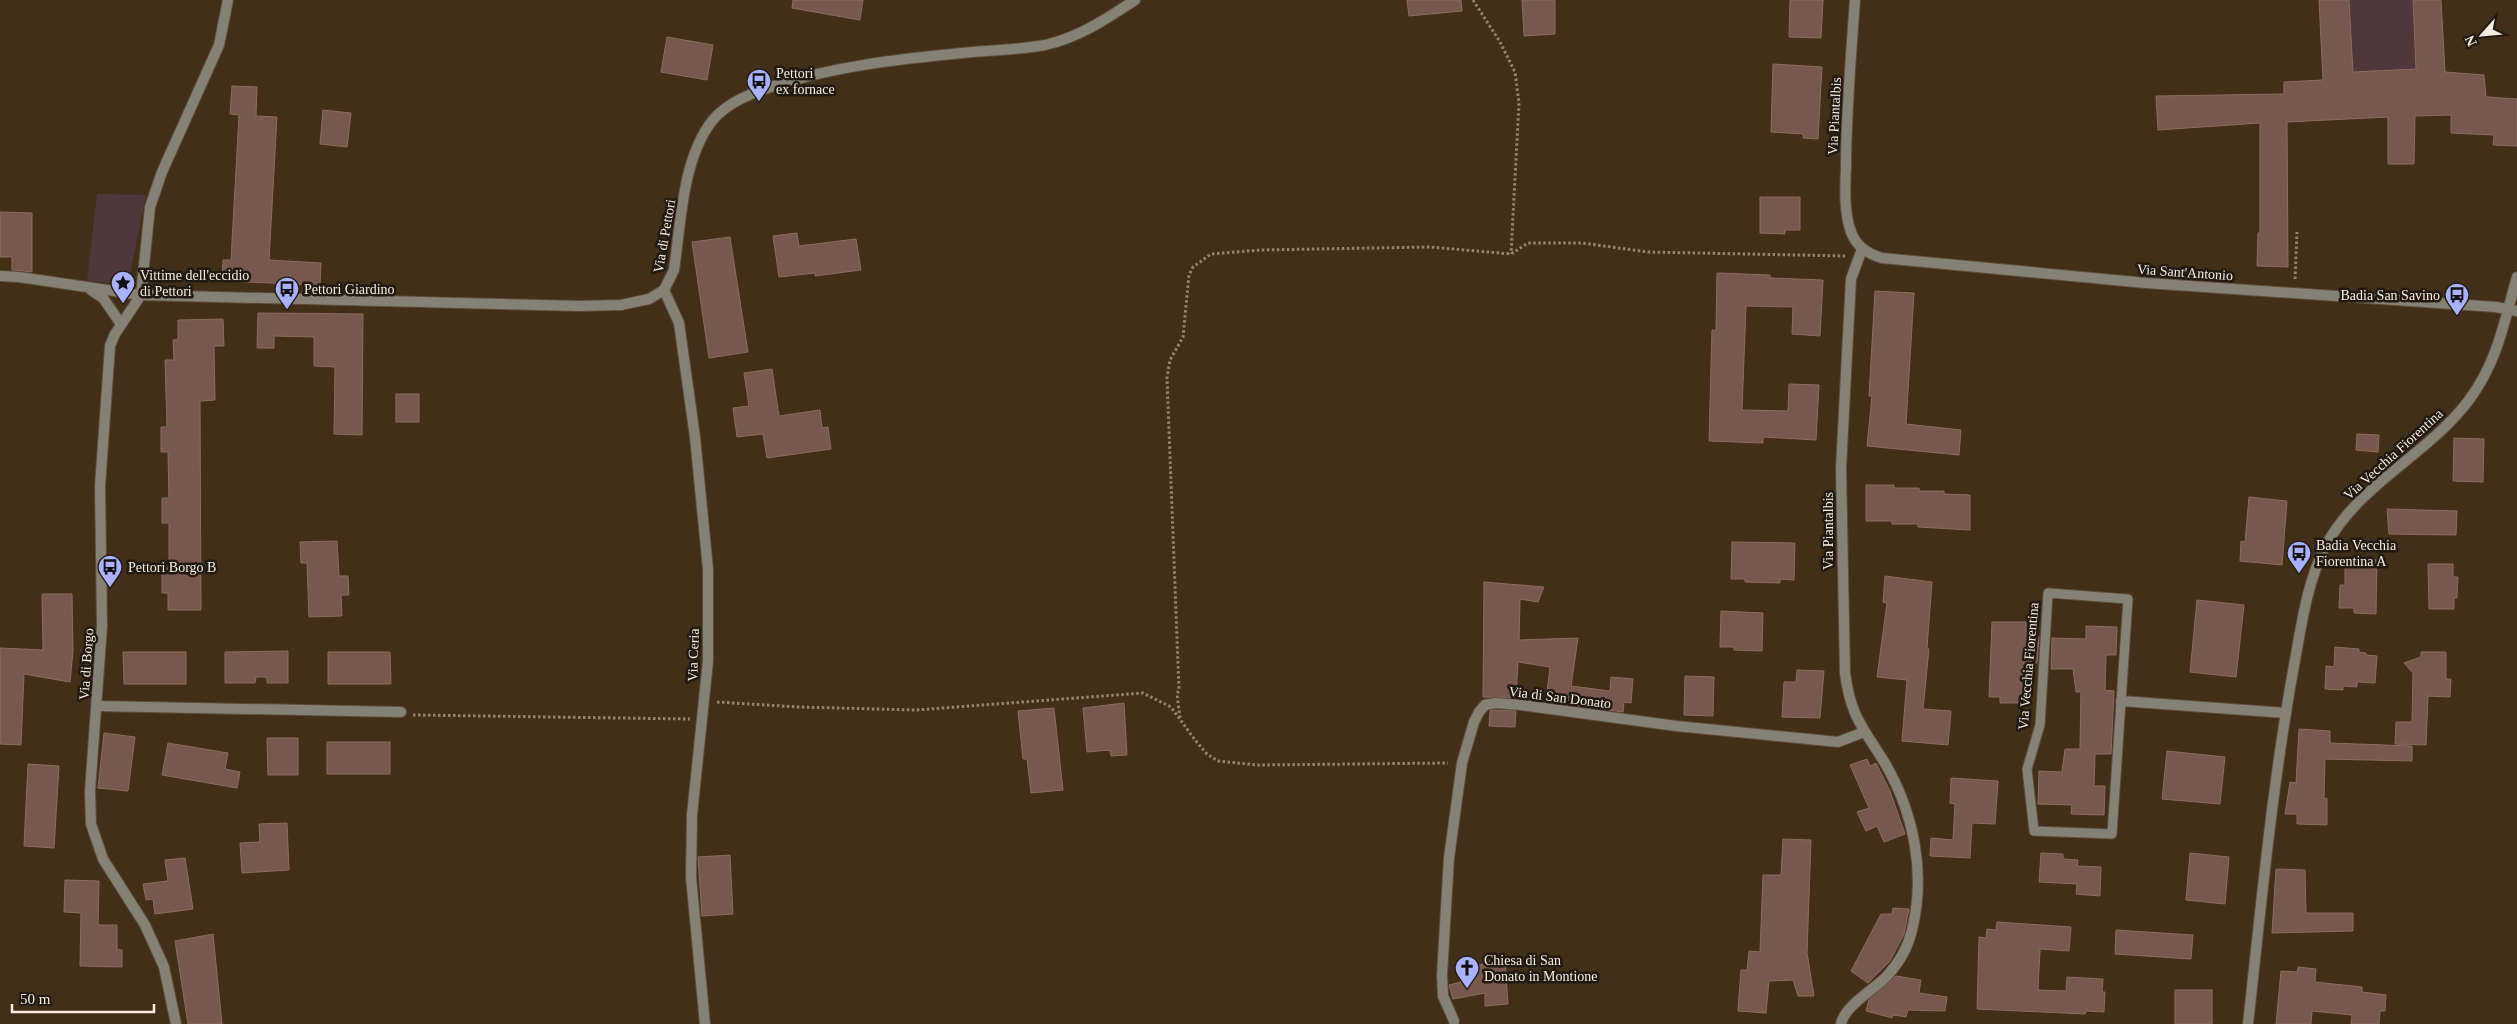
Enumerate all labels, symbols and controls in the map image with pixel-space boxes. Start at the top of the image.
north arrow [2457,10,2507,60]
text: N [2462,33,2480,49]
place label: Pettori ex fornace [776,66,835,97]
bus stop icon: Pettori ex fornace [746,68,772,102]
street label: Via Piantalbis [1825,77,1844,155]
street label: Via di Pettori [651,198,678,274]
street label: Via Sant'Antonio [2136,262,2233,283]
place label: Vittime dell'eccidio di Pettori [140,268,249,299]
place icon: Vittime dell'eccidio di Pettori [110,270,136,304]
bus stop icon: Pettori Giardino [274,276,300,310]
place label: Pettori Giardino [304,282,395,297]
bus stop icon: Badia San Savino [2444,282,2470,316]
place label: Badia San Savino [2340,288,2440,303]
street label: Via Vecchia Fiorentina [2341,405,2446,503]
street label: Via Piantalbis [1821,492,1836,570]
place label: Badia Vecchia Fiorentina A [2316,538,2397,569]
bus stop icon: Badia Vecchia Fiorentina A [2286,540,2312,574]
bus stop icon: Pettori Borgo B [97,554,123,588]
place label: Pettori Borgo B [128,560,216,575]
street label: Via Vecchia Fiorentina [2015,601,2042,730]
street label: Via Ceria [685,627,702,682]
street label: Via di Borgo [77,628,96,700]
street label: Via di San Donato [1508,684,1612,711]
place label: Chiesa di San Donato in Montione [1484,953,1598,984]
church icon: Chiesa di San Donato in Montione [1454,955,1480,989]
scale bar [12,982,155,1014]
text: 50 m [20,991,51,1007]

